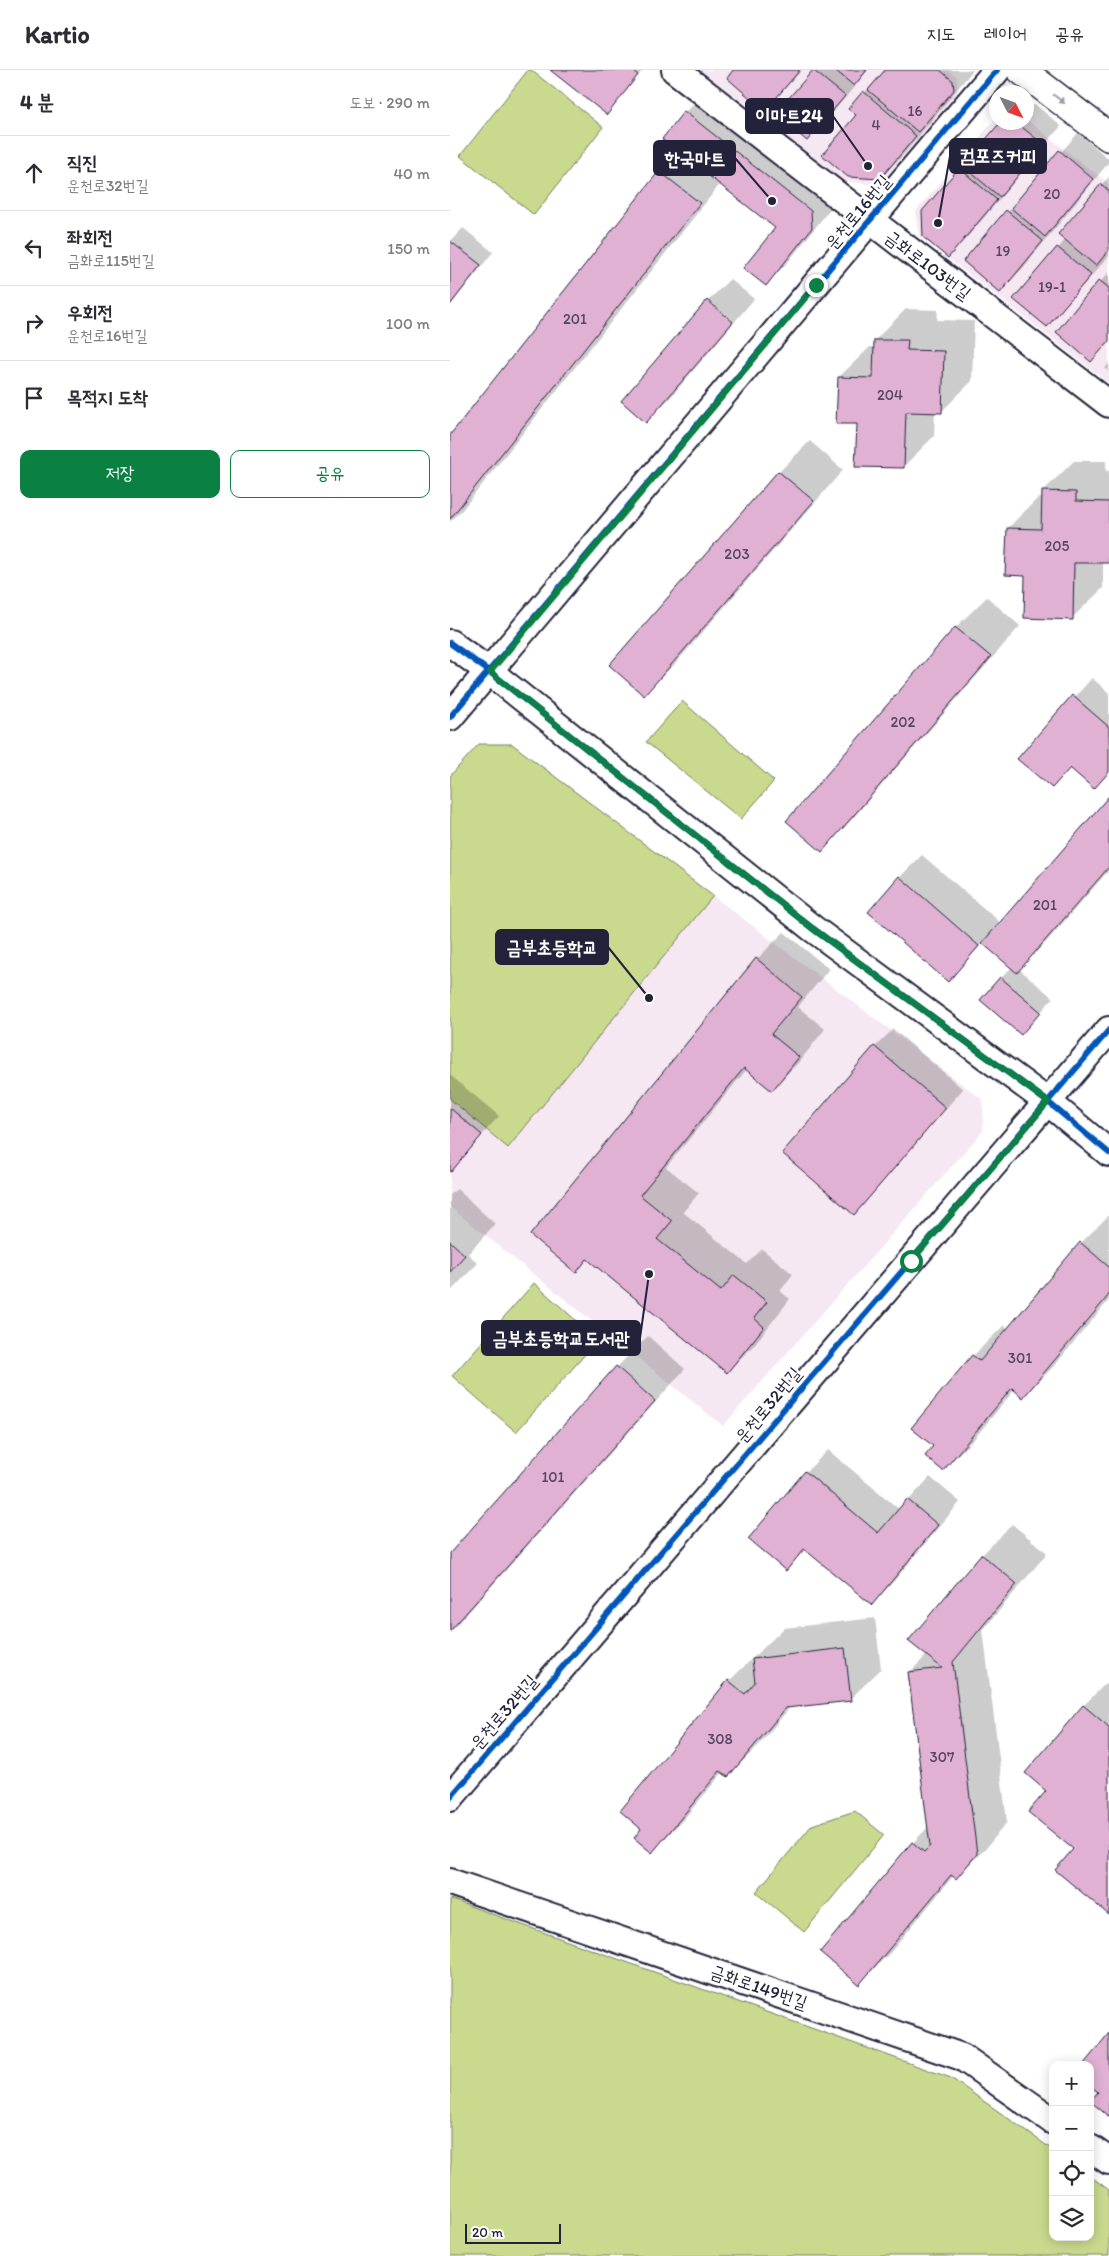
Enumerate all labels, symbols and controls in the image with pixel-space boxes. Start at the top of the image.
text: Kartio [25,20,90,49]
text: 지도 [927,23,956,45]
text: 레이어 [984,23,1027,45]
text: 공유 [1055,23,1084,45]
north arrow [989,85,1034,130]
text: 4 분 [20,89,54,114]
text: 도보 · 290 m [350,93,430,112]
one-way arrow [1052,94,1065,105]
callout: 이마트24 [746,99,833,133]
house number: 16 [908,102,923,120]
text: 이마트24 [755,104,823,127]
house number: 4 [871,116,881,134]
callout: 컴포즈커피 [950,139,1046,173]
callout: 한국마트 [654,141,735,175]
text: 컴포즈커피 [960,144,1036,167]
text: 한국마트 [663,147,726,170]
text: 직진 [67,151,98,174]
icon: ahead [20,159,48,187]
text: 40 m [393,164,430,183]
street label: 운천로16번길 [821,170,896,254]
text: 운천로32번길 [67,176,149,195]
house number: 20 [1043,185,1061,203]
text: 좌회전 [67,226,113,249]
street label: 금화로103번길 [881,226,976,305]
icon: left [20,234,48,262]
text: 150 m [387,239,430,258]
house number: 19 [996,242,1011,260]
text: 금화로115번길 [67,251,155,270]
route end [805,274,828,297]
house number: 19-1 [1038,278,1066,296]
text: 우회전 [67,301,113,324]
icon: right [20,309,48,337]
house number: 201 [563,310,587,328]
text: 100 m [386,314,430,333]
text: 운천로16번길 [67,326,147,345]
icon: arrive [20,384,48,412]
text: 목적지 도착 [67,386,148,409]
house number: 204 [877,386,903,404]
button: 저장 [20,450,220,498]
button: 공유 [230,450,430,498]
house number: 205 [1044,537,1070,555]
house number: 203 [724,545,750,563]
house number: 202 [890,713,916,731]
house number: 201 [1033,896,1057,914]
callout: 금부초등학교 [496,930,608,964]
text: 금부초등학교 [506,936,598,959]
route start [900,1250,923,1273]
callout: 금부초등학교도서관 [482,1321,640,1355]
text: 금부초등학교도서관 [492,1327,631,1350]
house number: 301 [1008,1349,1032,1367]
street label: 운천로32번길 [730,1362,806,1447]
house number: 101 [541,1468,565,1486]
street label: 운천로32번길 [466,1670,543,1754]
house number: 308 [707,1730,733,1748]
house number: 307 [930,1748,955,1766]
street label: 금화로149번길 [708,1960,811,2014]
map controls [1049,2061,1094,2241]
button: + [1049,2061,1094,2106]
button: − [1049,2106,1094,2151]
button: locate [1049,2151,1094,2196]
button: layers [1049,2196,1094,2241]
scale bar [465,2221,561,2244]
text: 20 m [472,2224,503,2241]

